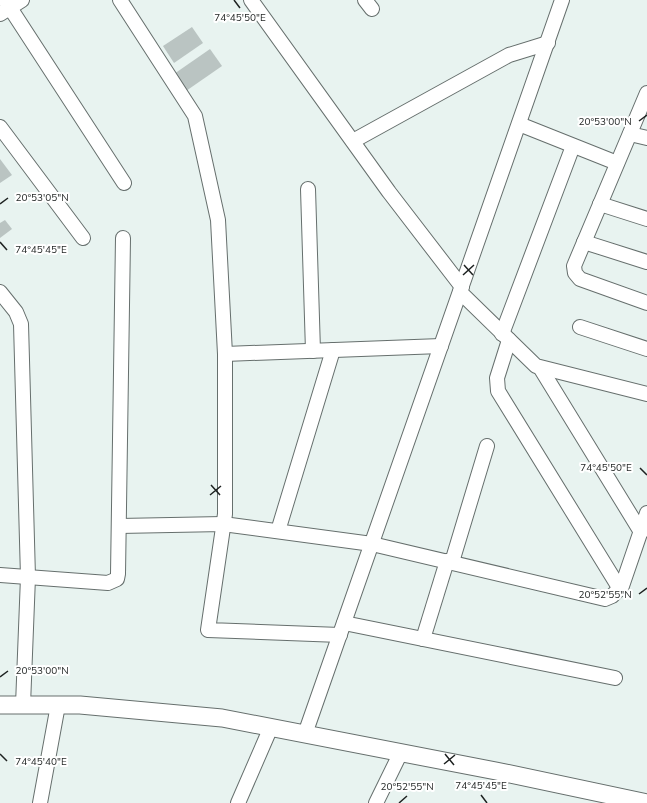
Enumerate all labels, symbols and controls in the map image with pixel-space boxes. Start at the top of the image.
text: 74°45'50"E [214,11,266,25]
text: 20°53'00"N [578,115,632,129]
text: 20°53'05"N [15,191,69,205]
text: 74°45'45"E [15,243,67,257]
text: 74°45'50"E [580,461,632,475]
text: 20°52'55"N [578,588,632,602]
text: 20°53'00"N [15,664,69,678]
text: 74°45'40"E [15,755,67,769]
text: 74°45'45"E [455,779,507,793]
text: 20°52'55"N [380,780,434,794]

